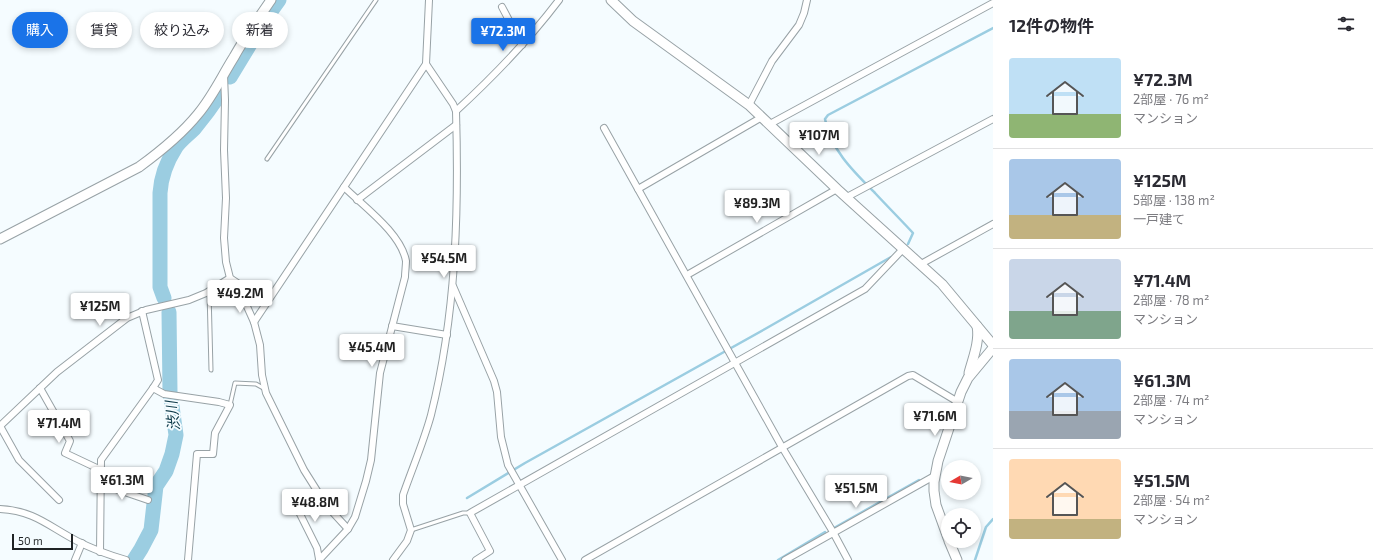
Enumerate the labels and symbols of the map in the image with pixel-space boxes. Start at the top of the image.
pin: ¥72.3M [470,18,536,52]
pin: ¥107M [791,122,847,156]
pin: ¥89.3M [724,190,790,224]
pin: ¥54.5M [411,245,477,279]
pin: ¥49.2M [207,280,273,314]
pin: ¥125M [72,293,128,327]
pin: ¥45.4M [339,334,405,368]
water label: 渋川 [161,398,183,432]
pin: ¥71.6M [902,403,968,437]
pin: ¥71.4M [26,410,92,444]
north arrow [941,460,981,500]
pin: ¥61.3M [89,467,155,501]
pin: ¥51.5M [823,475,889,509]
pin: ¥48.8M [282,489,348,523]
scale bar [12,532,73,551]

